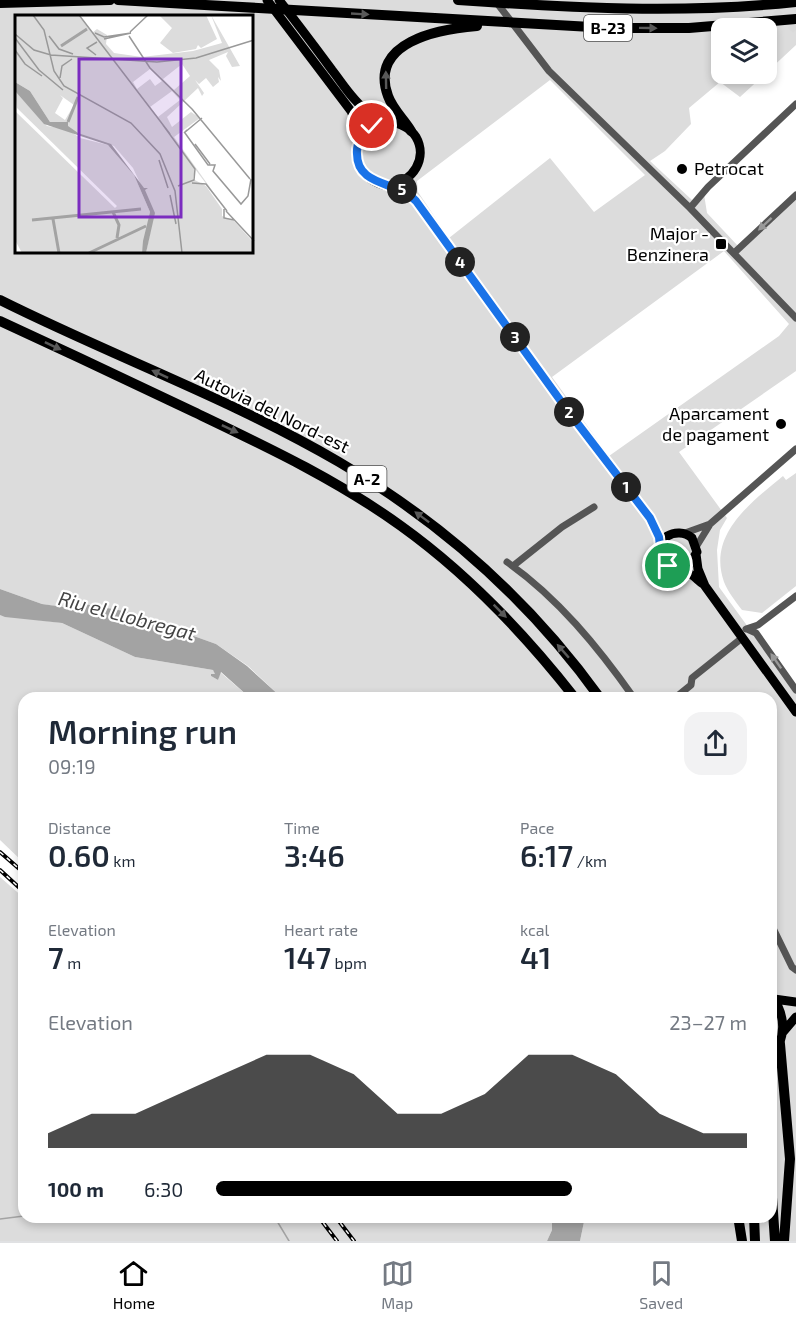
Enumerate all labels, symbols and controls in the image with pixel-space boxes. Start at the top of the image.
one-way arrow [351,9,370,19]
inset map [15,15,254,254]
road number: B-23 [584,15,632,41]
map controls [711,18,777,84]
button: layers [711,18,777,84]
one-way arrow [639,23,658,33]
one-way arrow [381,70,391,89]
pin [346,100,397,151]
icon: check [355,109,388,142]
place label: Petrocat [694,157,764,179]
marker: Petrocat [675,162,689,176]
pin: 5 [387,174,417,204]
text: 5 [398,179,406,198]
one-way arrow [758,216,772,230]
place label: Major - Benzinera [627,222,709,265]
marker: Major - Benzinera [714,237,728,251]
pin: 4 [445,247,475,277]
text: 4 [455,252,465,271]
pin: 3 [500,322,530,352]
text: 3 [510,327,520,346]
one-way arrow [44,341,61,350]
street label: Autovia del Nord-est [192,363,353,457]
one-way arrow [151,370,168,379]
pin: 2 [554,397,584,427]
text: 2 [564,402,574,421]
place label: Aparcament de pagament [662,402,769,445]
marker: Aparcament de pagament [774,417,788,431]
one-way arrow [221,424,238,433]
road number: A-2 [348,466,386,492]
pin: 1 [611,472,641,502]
text: 1 [623,477,629,496]
one-way arrow [415,512,430,524]
pin [642,540,693,591]
icon: arrive [651,549,684,582]
water label: Riu el Llobregat [56,585,199,645]
one-way arrow [492,603,506,617]
one-way arrow [557,644,570,659]
one-way arrow [770,654,782,670]
text: Morning run [48,711,237,751]
button: share [684,712,747,775]
text: 09:19 [48,754,96,778]
text: Distance [48,818,111,837]
text: Time [284,818,320,837]
text: Pace [520,818,554,837]
text: 0.60 [48,837,110,873]
text: 3:46 [284,837,345,873]
text: 6:17 [520,837,573,873]
text: km [110,851,135,870]
text: /km [573,851,607,870]
text: Elevation [48,920,116,939]
text: Heart rate [284,920,358,939]
text: kcal [520,920,549,939]
text: 7 [48,939,64,975]
text: 147 [284,939,331,975]
text: 41 [520,939,551,975]
text: m [64,953,81,972]
text: bpm [331,953,367,972]
text: Elevation [48,1010,133,1034]
text: 23–27 m [669,1010,747,1034]
text: 100 m [48,1177,104,1201]
text: 6:30 [144,1177,183,1201]
tab: Home [113,1257,155,1312]
tab: Map [381,1257,414,1312]
tab: Saved [639,1257,683,1312]

